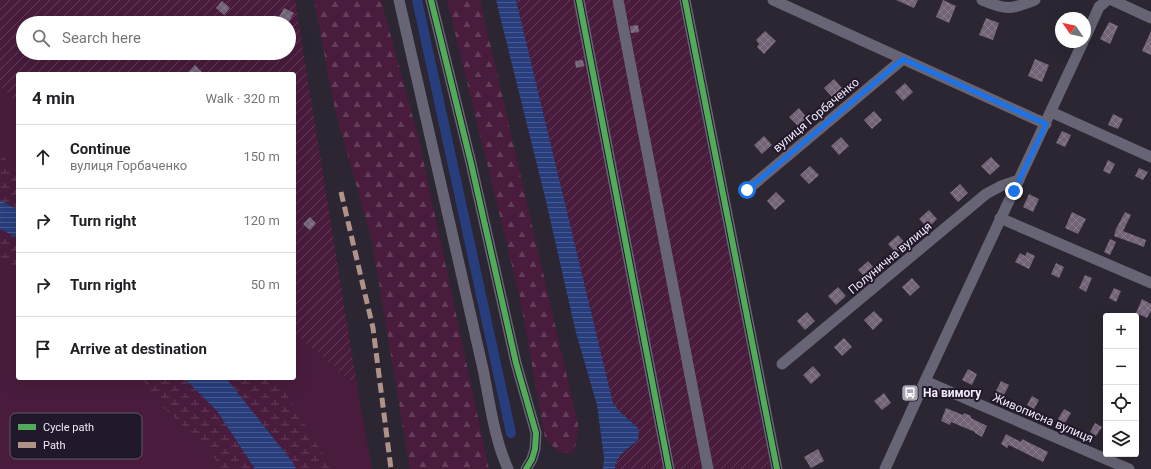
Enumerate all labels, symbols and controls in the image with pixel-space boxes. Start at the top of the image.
north arrow [1055,12,1091,48]
search box [16,16,296,60]
icon: search [30,27,52,49]
text: Search here [62,29,141,47]
street label: вулиця Горбаченко [770,75,862,155]
text: 4 min [32,88,75,108]
text: Walk · 320 m [205,91,280,106]
text: Continue [70,140,131,158]
icon: ahead [32,146,54,168]
text: 150 m [243,149,280,164]
text: вулиця Горбаченко [70,158,187,173]
route start [738,181,756,199]
route end [1005,182,1023,200]
icon: right [32,210,54,232]
text: Turn right [70,212,136,230]
text: 120 m [243,213,280,228]
street label: Полунична вулиця [845,219,935,297]
icon: right [32,274,54,296]
text: Turn right [70,276,136,294]
text: 50 m [251,277,280,292]
map controls [1103,313,1139,457]
button: + [1103,313,1139,349]
icon: arrive [32,338,54,360]
text: Arrive at destination [70,340,207,358]
button: − [1103,349,1139,385]
bus stop icon: На вимогу [900,383,920,403]
button: locate [1103,385,1139,421]
place label: На вимогу [923,386,982,400]
street label: Живописна вулиця [991,390,1095,446]
legend [10,413,142,459]
text: Cycle path [43,421,94,434]
button: layers [1103,421,1139,457]
text: Path [43,439,66,452]

